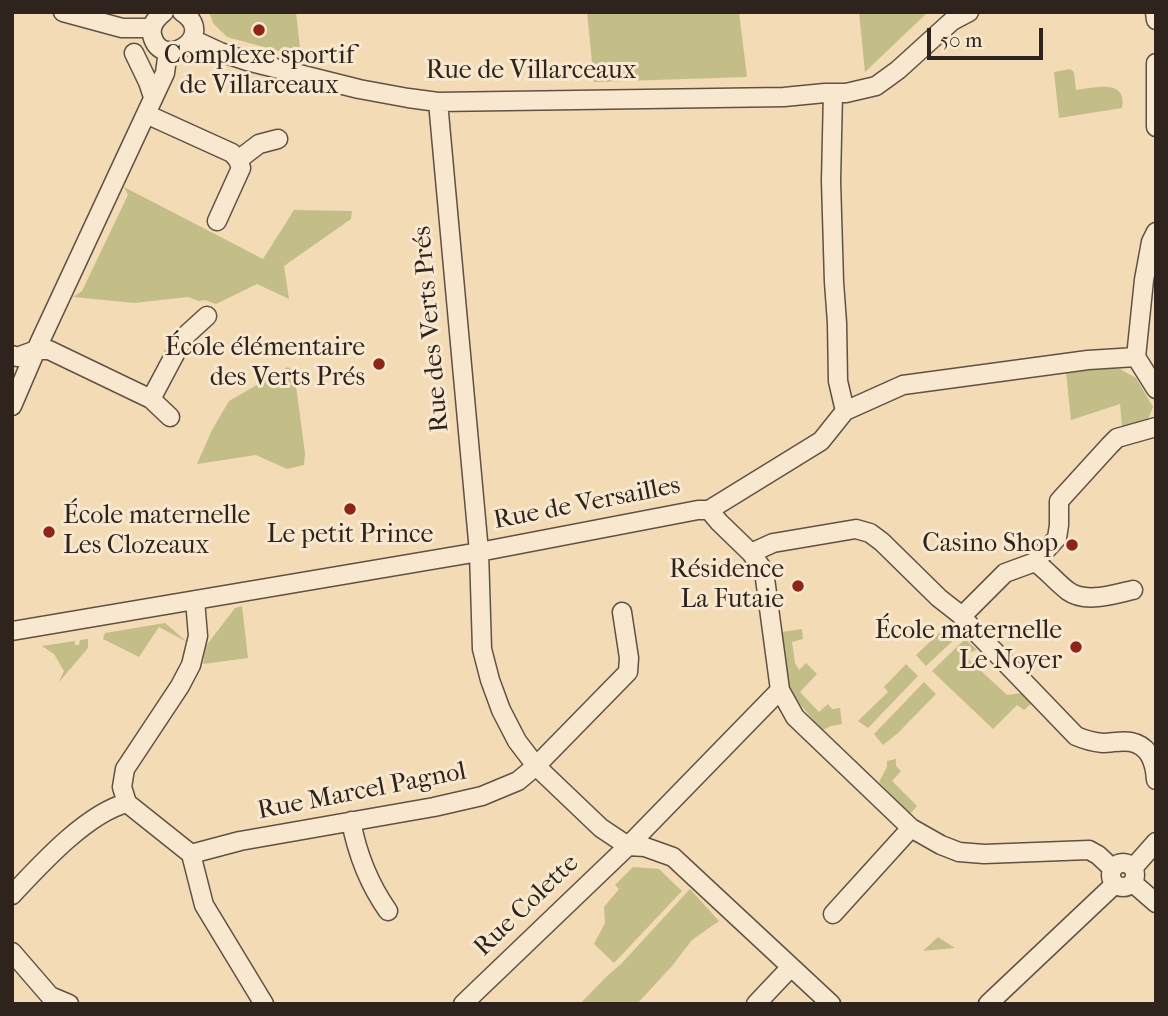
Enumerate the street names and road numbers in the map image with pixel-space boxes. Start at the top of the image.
street label: Rue de Villarceaux [426,56,636,88]
street label: Rue des Verts Prés [407,225,457,433]
street label: Rue de Versailles [491,471,683,537]
street label: Rue Marcel Pagnol [255,756,469,828]
street label: Rue Colette [468,849,586,963]

